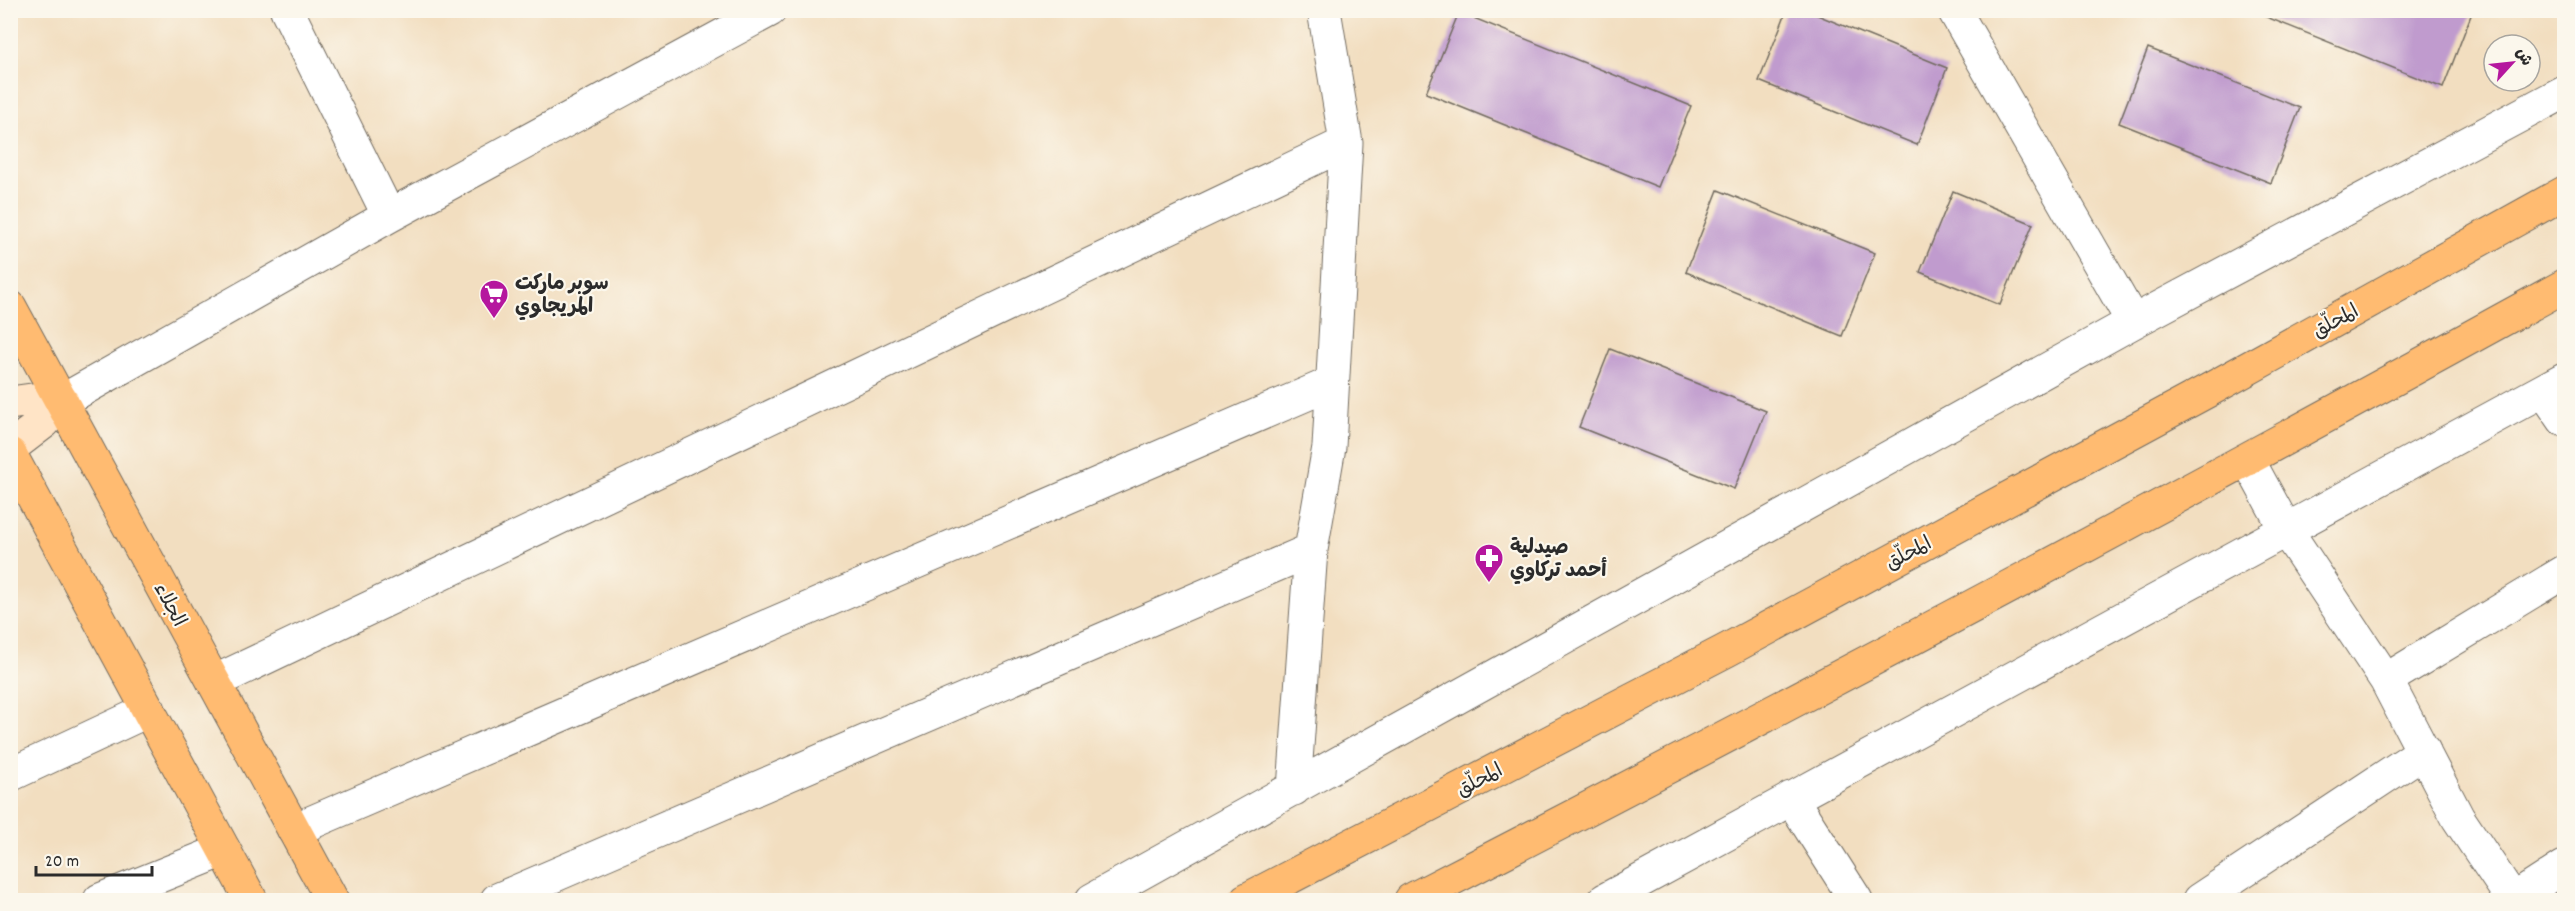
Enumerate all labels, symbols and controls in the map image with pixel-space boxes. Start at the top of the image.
north arrow [2482,33,2542,93]
text: ش [2509,44,2537,70]
place label: سوبر ماركت المريجاوي [515,271,609,322]
supermarket icon: سوبر ماركت المريجاوي [478,278,510,320]
street label: المحلّق [2307,296,2365,347]
street label: المحلّق [1880,528,1938,579]
place label: صيدلية أحمد تركاوي [1510,535,1607,586]
pharmacy icon: صيدلية أحمد تركاوي [1473,542,1505,584]
street label: الجلاء [145,578,192,633]
street label: المحلّق [1451,755,1509,806]
scale bar [36,839,152,877]
text: 20 m [45,850,79,875]

